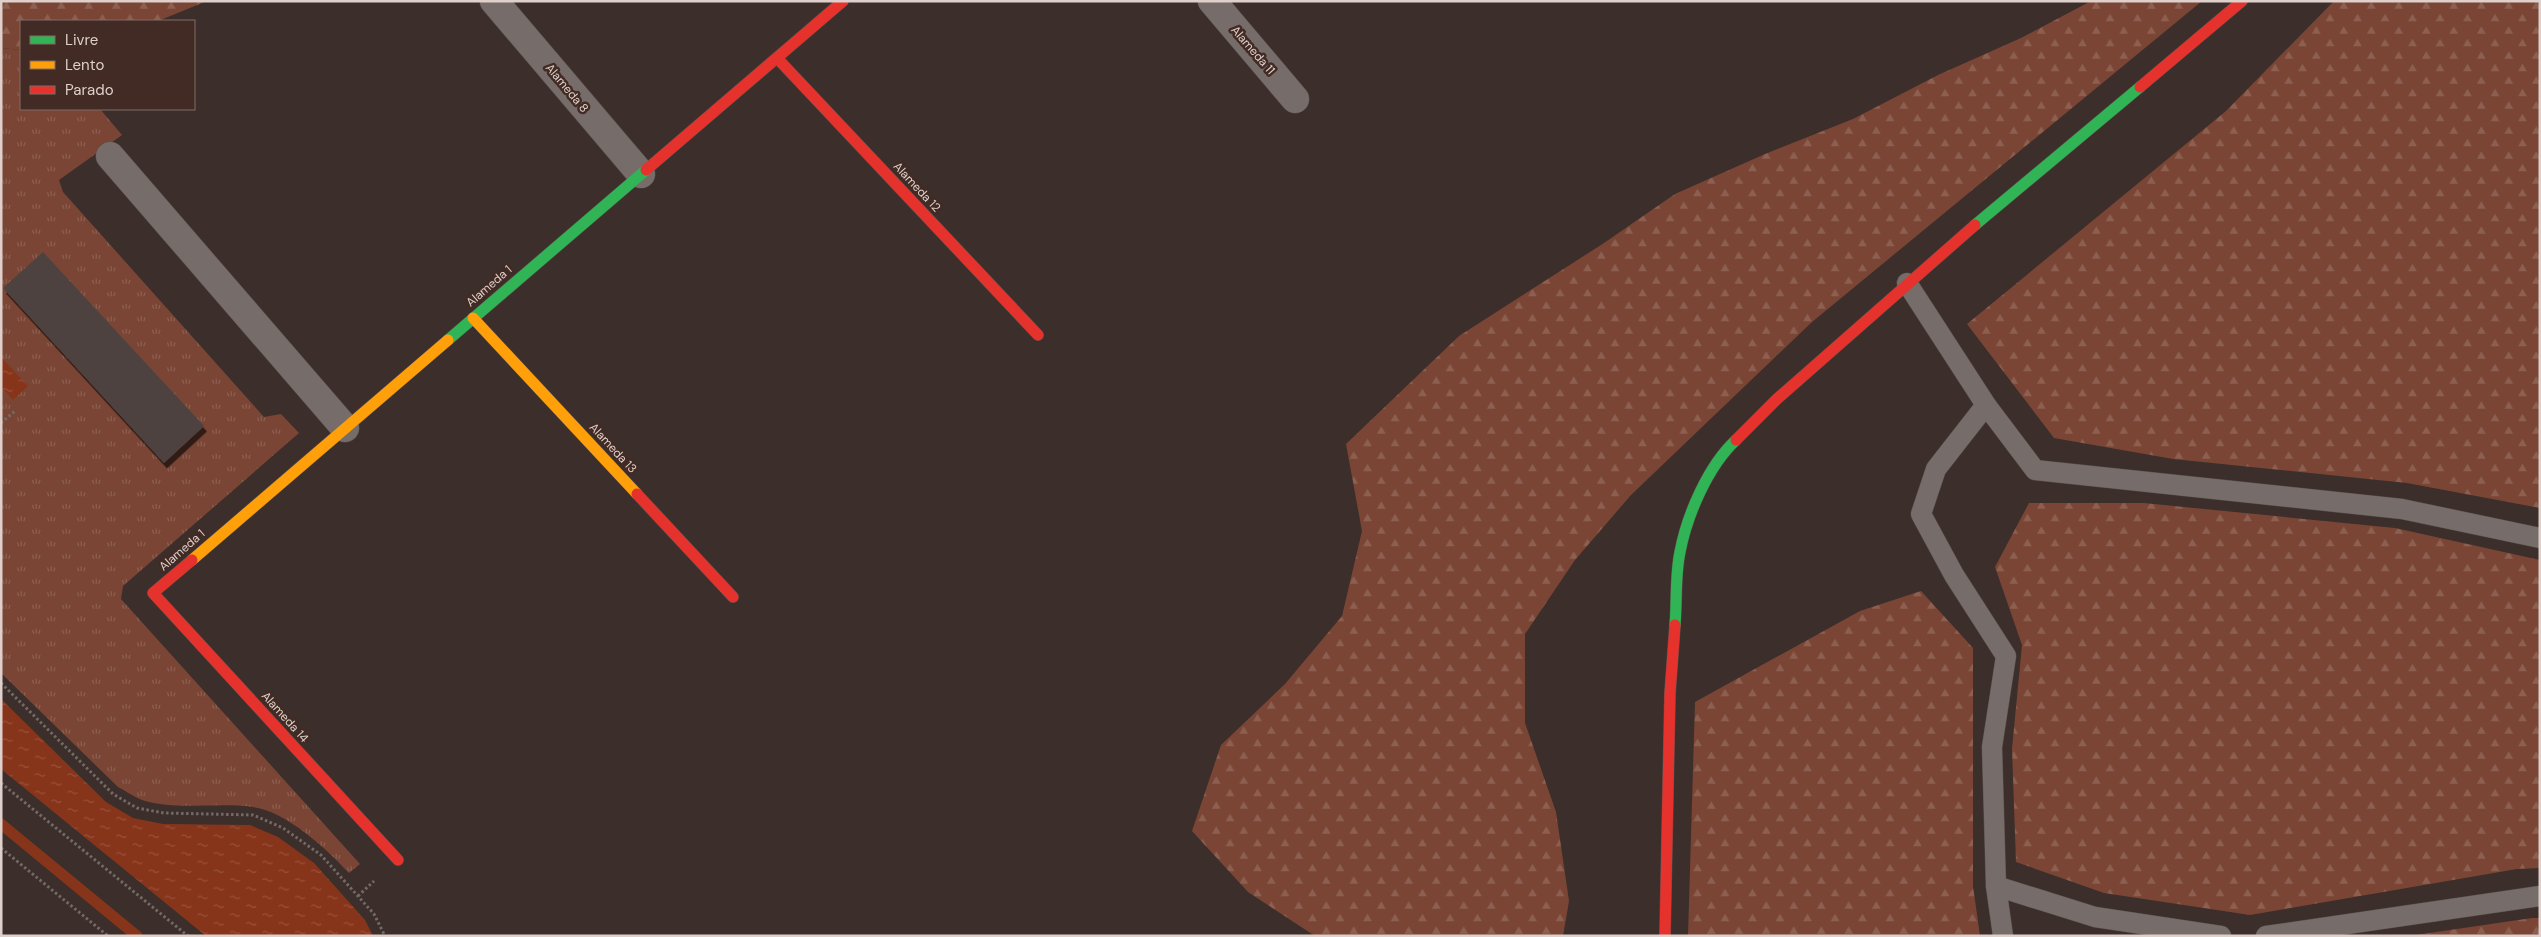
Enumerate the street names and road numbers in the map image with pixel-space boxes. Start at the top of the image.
street label: Alameda 11 [1227,22,1279,78]
street label: Alameda 8 [542,60,592,116]
street label: Alameda 12 [890,159,944,215]
street label: Alameda 1 [463,262,515,310]
street label: Alameda 13 [586,420,640,476]
street label: Alameda 1 [156,526,208,574]
street label: Alameda 14 [258,688,312,746]

